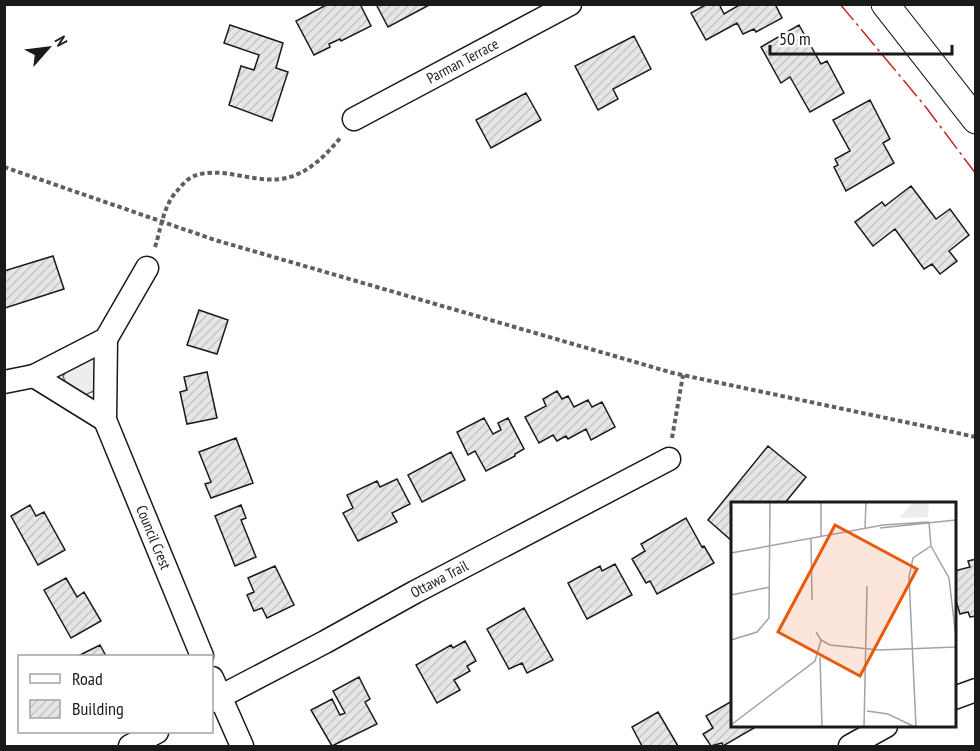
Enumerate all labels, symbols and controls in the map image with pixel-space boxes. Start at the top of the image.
north arrow [18,18,78,78]
scale bar [770,18,952,56]
text: 50 m [779,27,811,50]
text: N [50,32,72,49]
street label: Parman Terrace [423,34,502,88]
street label: Council Crest [132,502,175,572]
inset map [731,502,956,727]
street label: Ottawa Trail [407,556,472,602]
legend [18,655,213,733]
text: Road [72,667,103,690]
text: Building [72,697,124,720]

